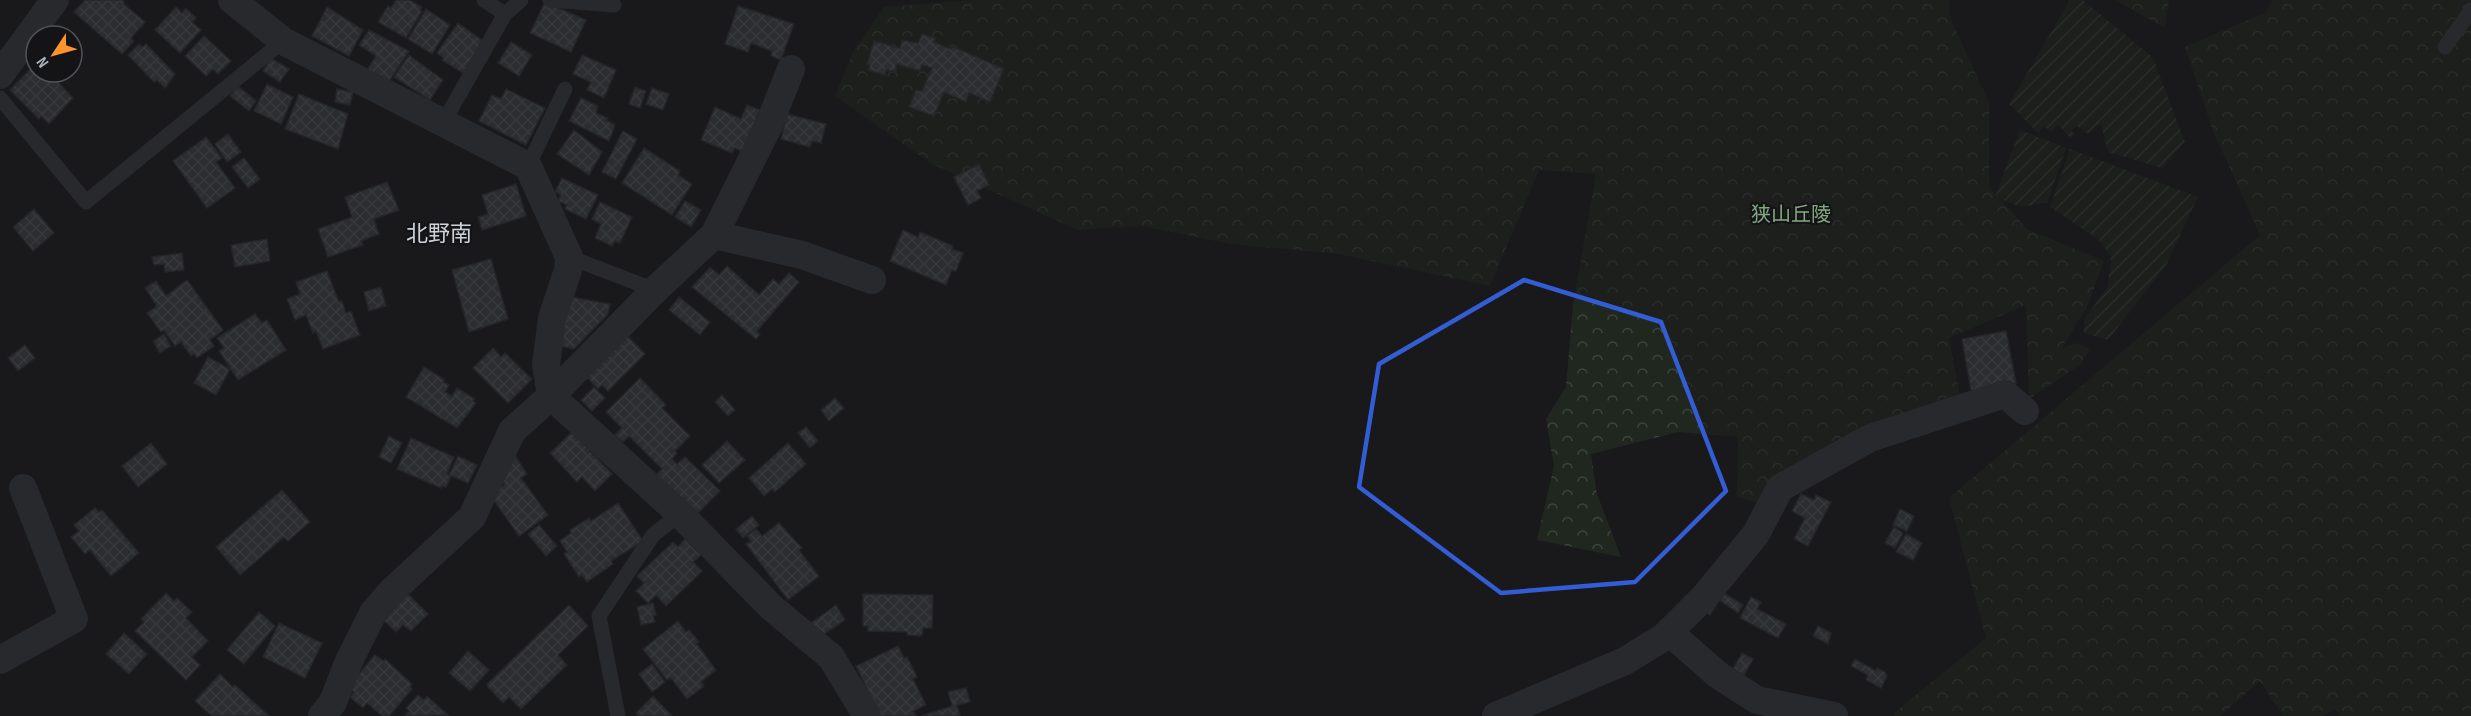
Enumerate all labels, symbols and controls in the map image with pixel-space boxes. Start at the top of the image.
north arrow [24,24,84,84]
text: N [33,53,53,71]
park label: 狭山丘陵 [1751,203,1831,227]
district label: 北野南 [406,221,472,248]

